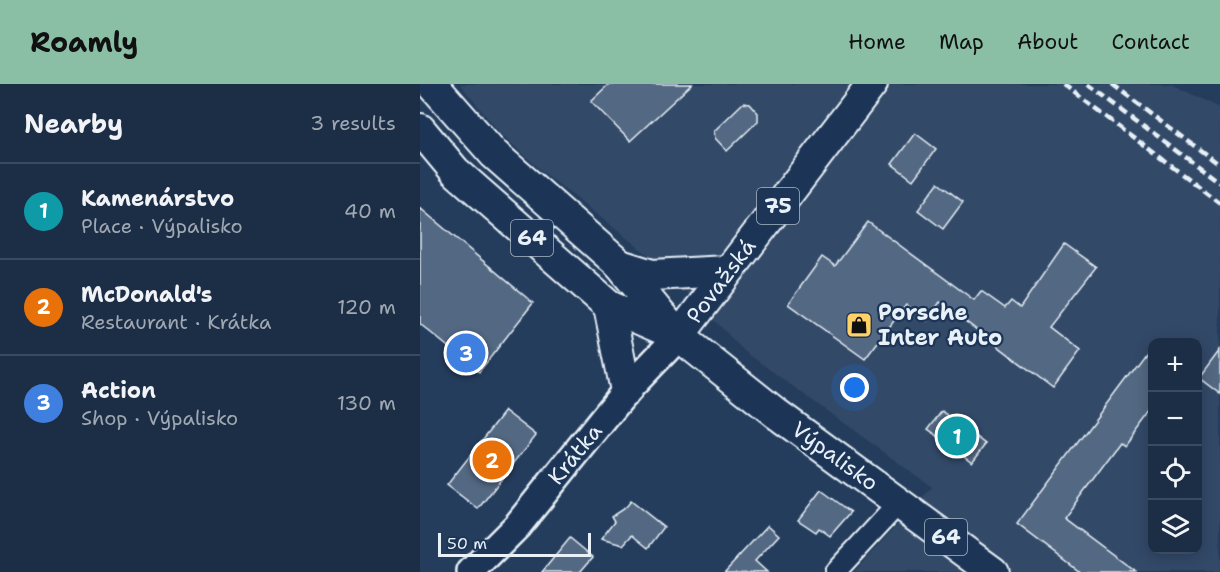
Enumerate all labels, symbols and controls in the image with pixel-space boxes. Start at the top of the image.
text: Roamly [30,23,138,61]
text: Home [848,28,906,56]
text: Map [939,28,984,56]
text: About [1017,28,1078,56]
text: Contact [1111,28,1190,56]
text: Nearby [24,106,123,141]
text: 3 results [310,110,396,136]
text: Kamenárstvo [81,184,234,213]
road number: 75 [757,188,799,224]
text: 1 [39,198,48,224]
text: 40 m [344,198,396,224]
text: Place · Výpalisko [81,213,243,239]
road number: 64 [511,220,553,256]
street label: Považská [680,232,763,329]
text: McDonald's [81,280,212,309]
text: 2 [37,294,51,320]
text: 120 m [337,294,396,320]
place label: Porsche Inter Auto [878,298,1002,352]
text: Restaurant · Krátka [81,309,272,335]
shop icon: Porsche Inter Auto [844,310,874,340]
pin: 3 [446,330,486,376]
map controls [1148,338,1202,554]
button: + [1148,338,1202,392]
your location [840,373,869,402]
text: Action [81,376,156,405]
text: 3 [37,390,51,416]
text: 130 m [337,390,396,416]
button: − [1148,392,1202,446]
text: Shop · Výpalisko [81,405,238,431]
pin: 1 [938,414,976,458]
street label: Výpalisko [786,415,884,497]
street label: Krátka [541,417,609,491]
pin: 2 [472,438,512,482]
button: locate [1148,446,1202,500]
button: layers [1148,500,1202,554]
road number: 64 [925,519,967,555]
scale bar [438,530,591,558]
text: 50 m [447,533,487,554]

